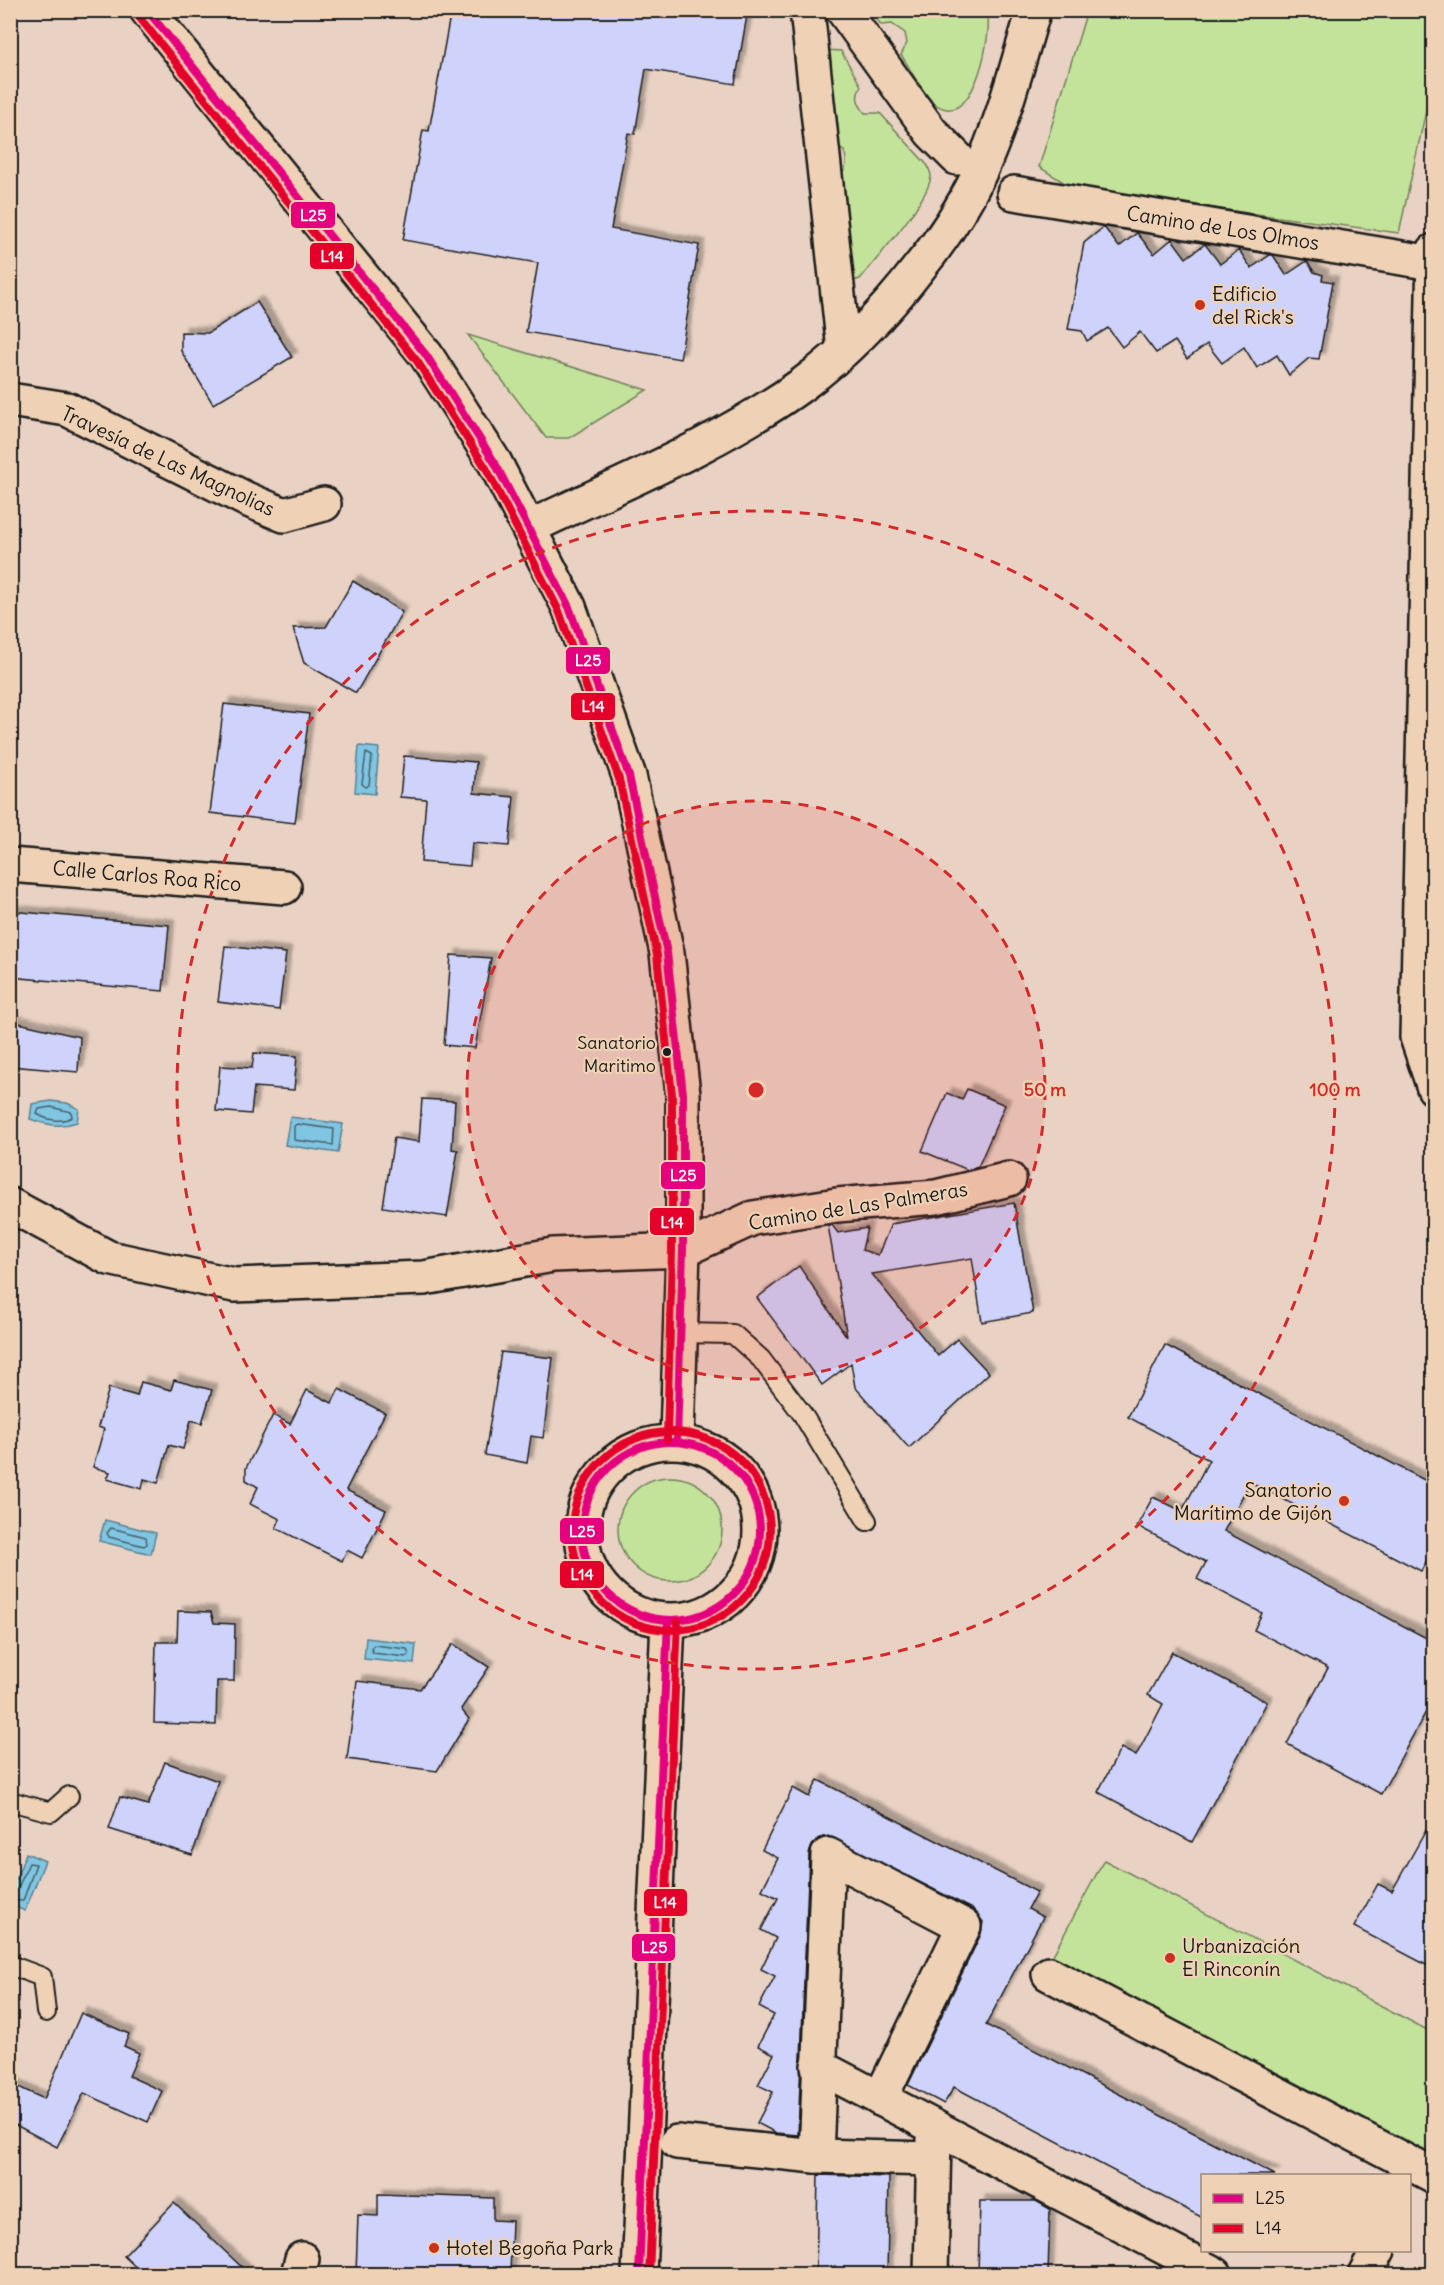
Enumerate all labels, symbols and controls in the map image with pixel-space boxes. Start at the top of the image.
street label: Camino de Los Olmos [1125,200,1321,255]
line badge: L25 [290,201,336,229]
text: L25 [300,205,326,225]
line badge: L14 [309,242,355,270]
text: L14 [320,246,344,266]
place label: Edificio del Rick's [1212,281,1294,329]
marker: Edificio del Rick's [1193,298,1207,312]
street label: Travesía de Las Magnolias [57,400,279,521]
line badge: L25 [565,646,611,675]
text: L25 [575,650,601,670]
line badge: L14 [570,692,616,721]
text: L14 [581,696,605,716]
street label: Calle Carlos Roa Rico [52,855,243,896]
place label: Sanatorio Maritimo [577,1031,656,1077]
marker: Sanatorio Maritimo [661,1046,673,1058]
text: 50 m [1024,1078,1066,1101]
text: 100 m [1310,1078,1361,1101]
centre of rings [746,1080,766,1100]
line badge: L25 [660,1161,706,1190]
text: L25 [670,1165,696,1185]
street label: Camino de Las Palmeras [747,1176,969,1235]
line badge: L14 [649,1207,695,1236]
text: L14 [660,1212,684,1232]
place label: Sanatorio Marítimo de Gijón [1174,1477,1332,1525]
marker: Sanatorio Marítimo de Gijón [1337,1494,1351,1508]
line badge: L25 [559,1517,605,1545]
text: L25 [569,1521,595,1541]
line badge: L14 [559,1560,605,1589]
text: L14 [570,1564,594,1584]
line badge: L14 [643,1888,688,1917]
text: L14 [653,1892,677,1912]
line badge: L25 [631,1933,676,1962]
place label: Urbanización El Rinconín [1182,1933,1300,1981]
text: L25 [641,1937,667,1957]
marker: Urbanización El Rinconín [1163,1951,1177,1965]
legend [1201,2174,1411,2252]
text: L25 [1255,2186,1285,2209]
text: L14 [1255,2216,1282,2239]
place label: Hotel Begoña Park [446,2235,613,2260]
marker: Hotel Begoña Park [427,2241,441,2255]

